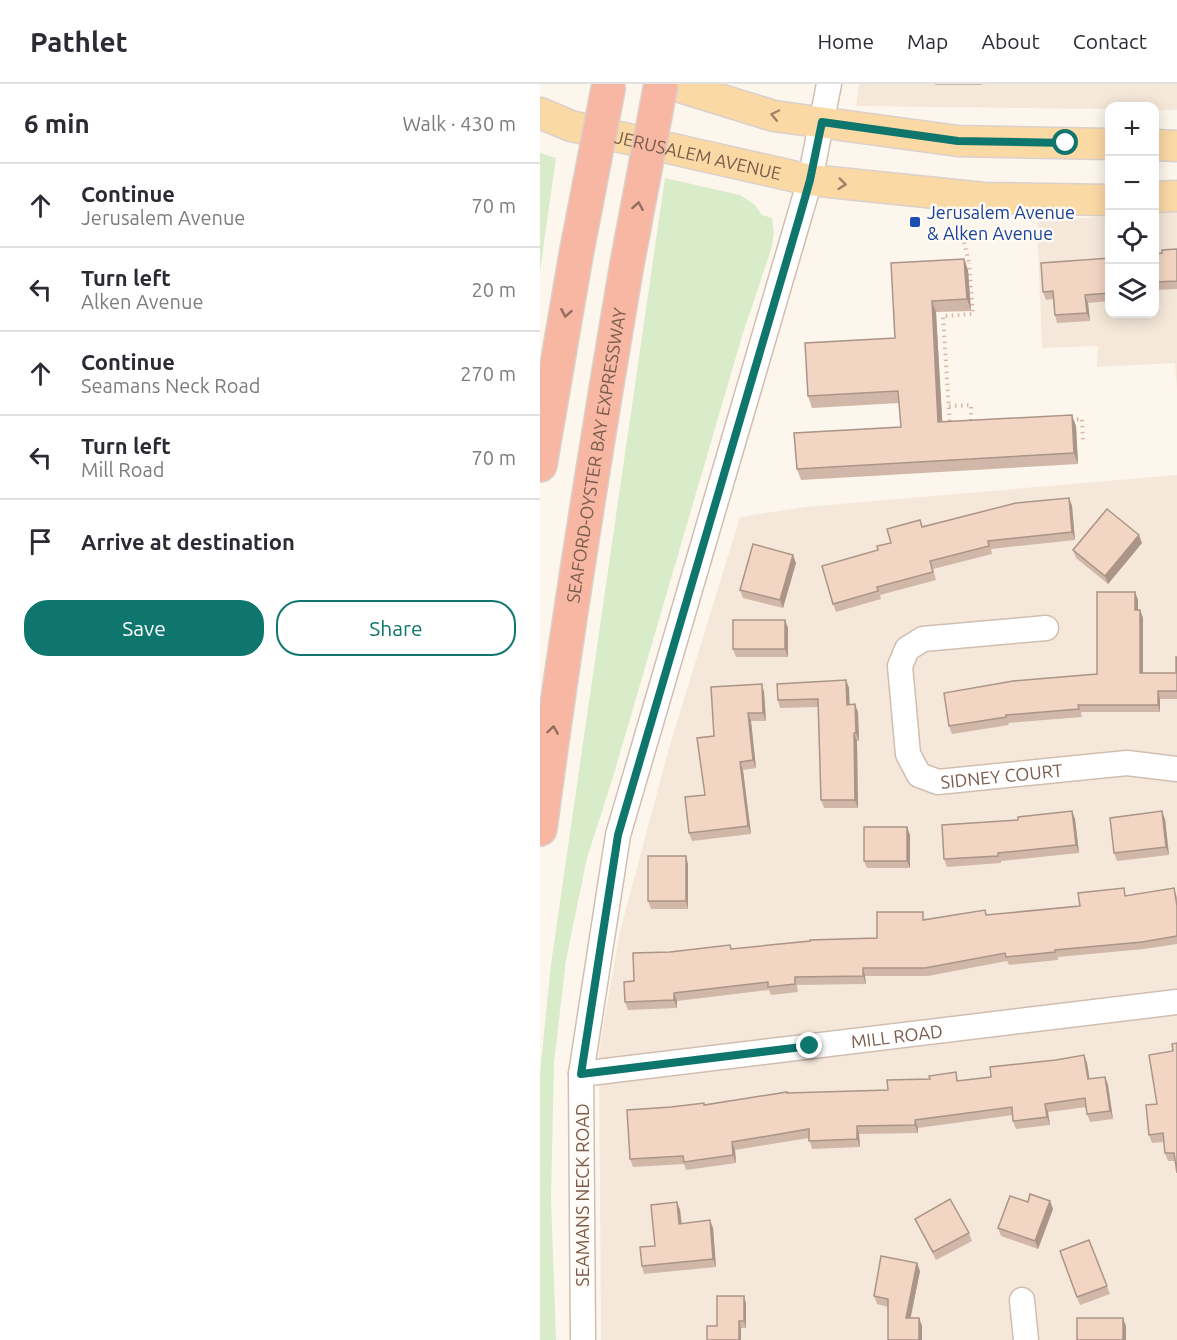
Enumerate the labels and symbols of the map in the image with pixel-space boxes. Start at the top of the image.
one-way arrow [771,110,781,123]
street label: JERUSALEM AVENUE [613,126,783,183]
route start [1052,129,1078,155]
one-way arrow [837,177,846,190]
one-way arrow [631,202,644,212]
place label: Jerusalem Avenue & Alken Avenue [927,202,1075,243]
marker: Jerusalem Avenue & Alken Avenue [908,215,922,229]
street label: SEAFORD-OYSTER BAY EXPRESSWAY [562,305,630,604]
one-way arrow [560,307,573,317]
one-way arrow [547,725,559,734]
street label: SIDNEY COURT [940,760,1064,792]
street label: MILL ROAD [850,1020,944,1051]
route end [796,1032,822,1058]
street label: SEAMANS NECK ROAD [572,1103,592,1287]

